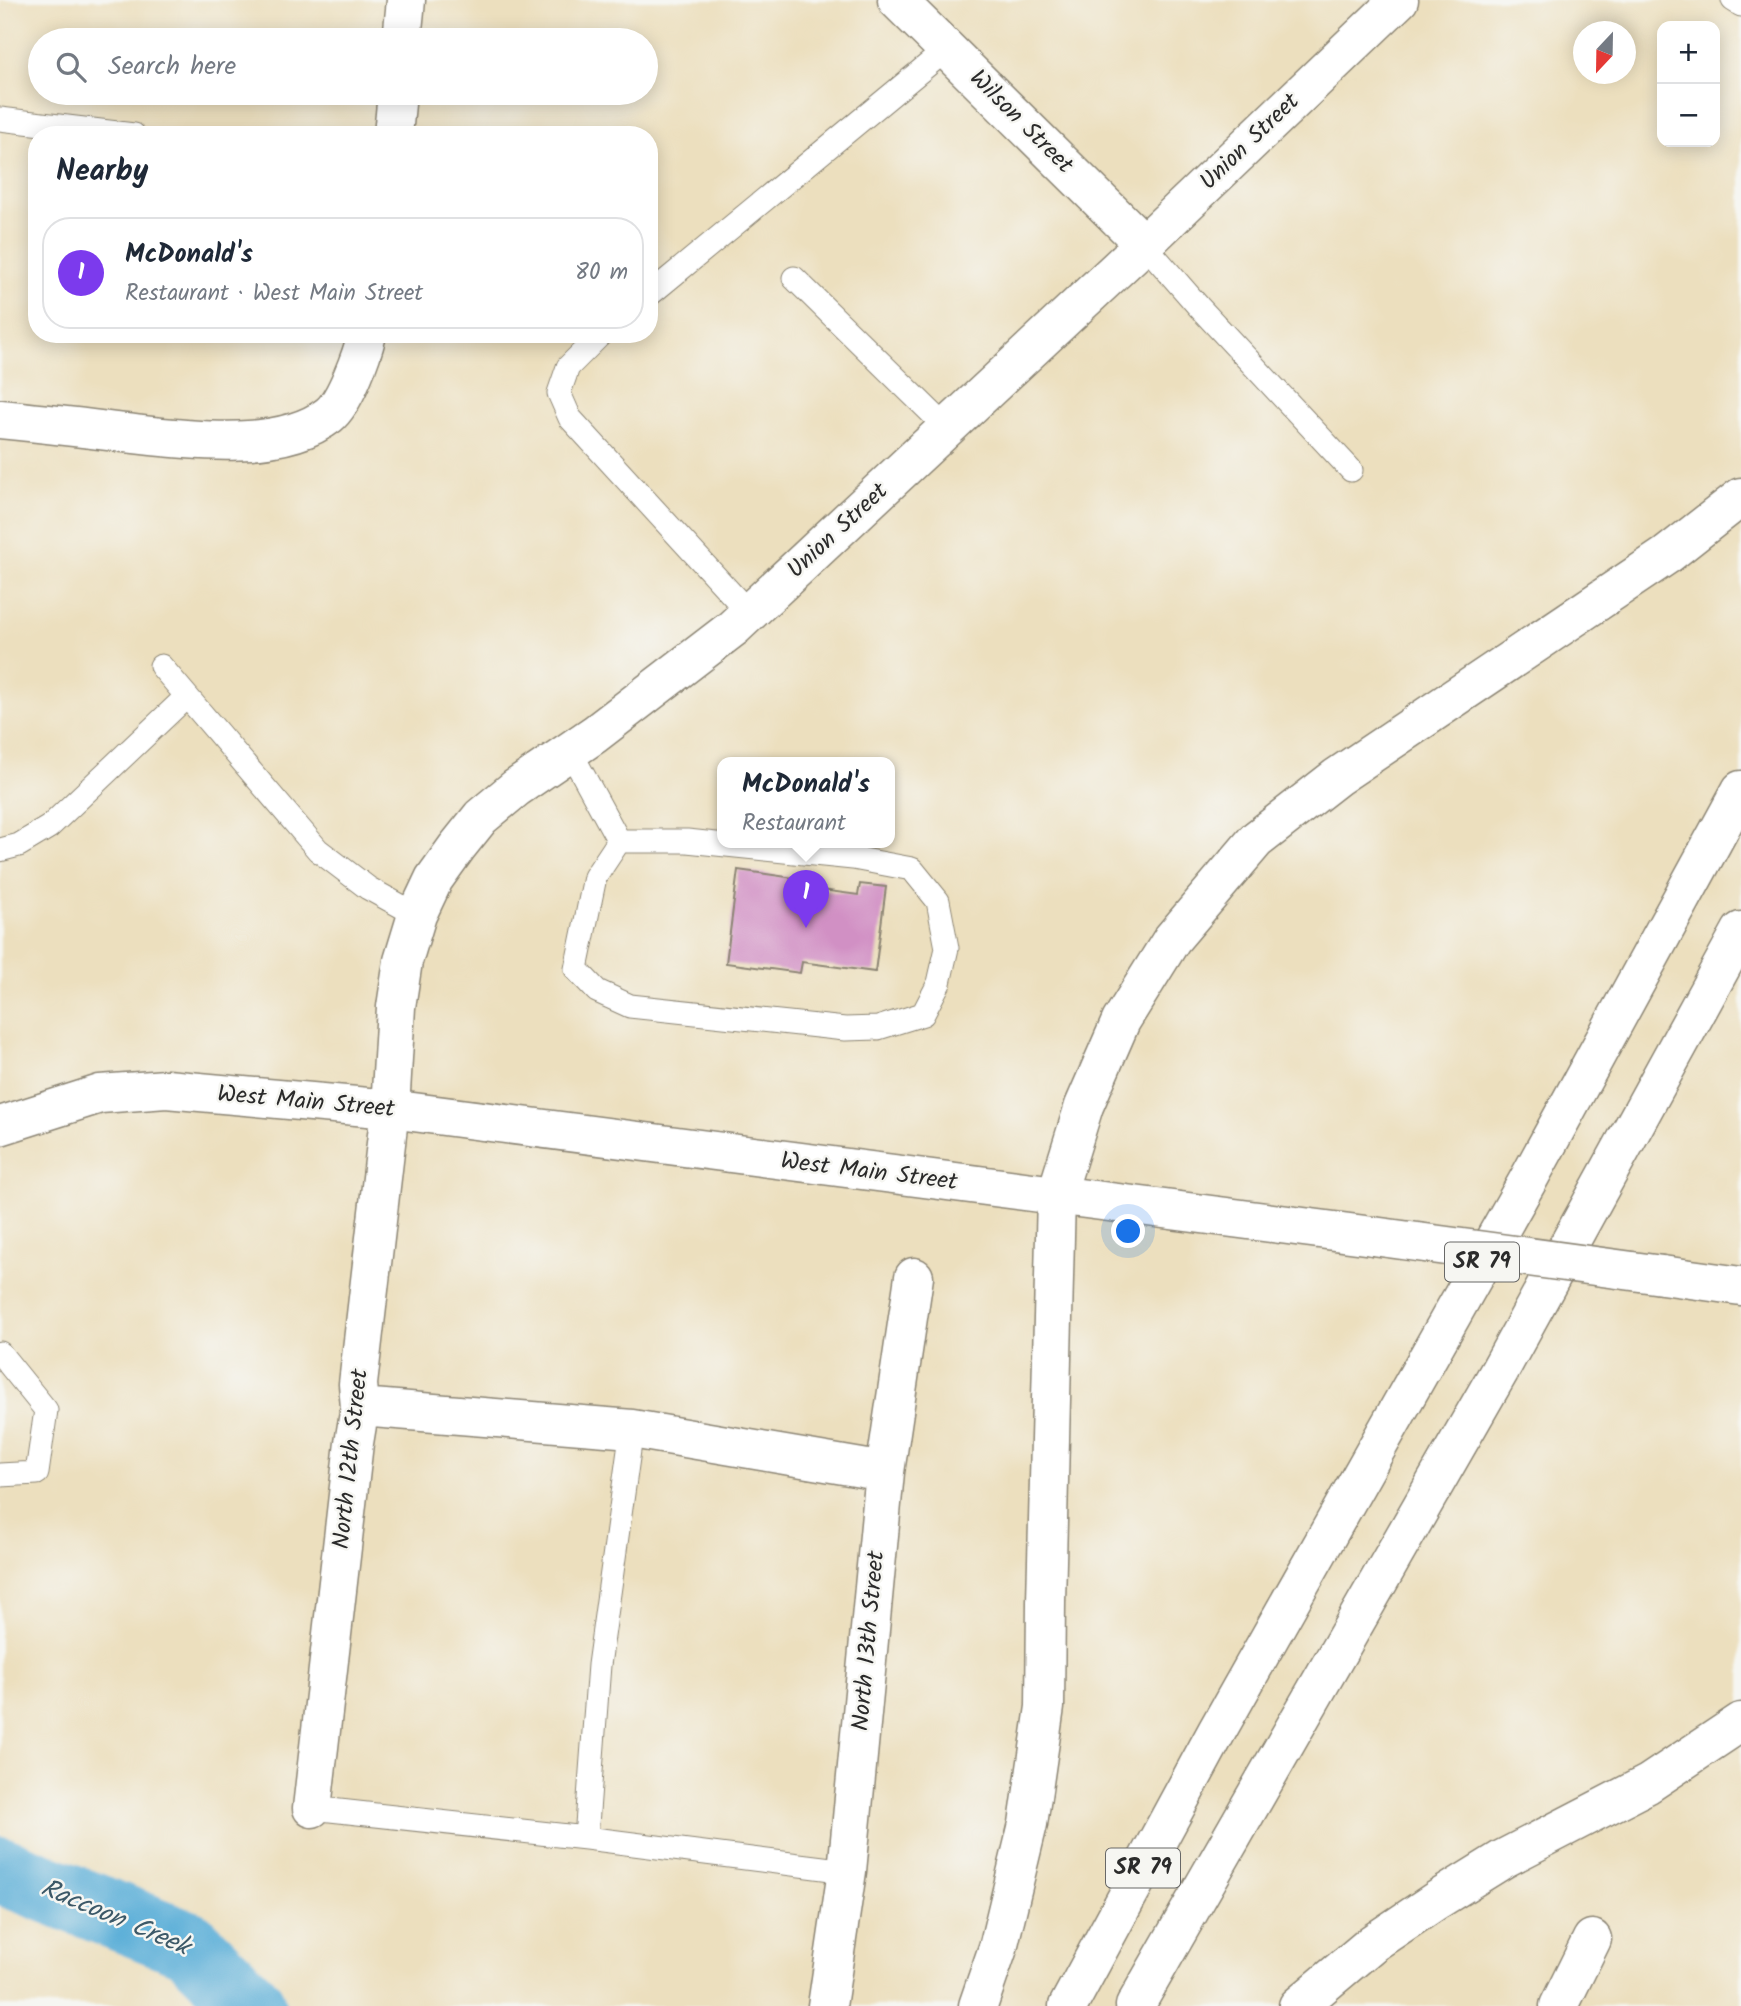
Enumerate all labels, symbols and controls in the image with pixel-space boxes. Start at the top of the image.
north arrow [1573,21,1636,84]
map controls [1657,21,1720,147]
button: + [1657,21,1720,84]
search box [28,28,658,105]
text: Search here [108,46,236,88]
icon: search [52,48,90,86]
street label: Wilson Street [960,61,1083,184]
street label: Union Street [1191,83,1310,200]
button: − [1657,84,1720,147]
text: Nearby [56,148,148,196]
text: McDonald's [125,234,253,276]
text: 1 [78,255,84,291]
text: 80 m [575,255,628,291]
text: Restaurant · West Main Street [125,276,423,312]
street label: Union Street [778,473,898,589]
popup [717,757,895,848]
text: McDonald's [742,764,870,806]
text: Restaurant [742,806,846,842]
pin: 1 [783,870,829,928]
street label: West Main Street [216,1075,397,1129]
street label: West Main Street [778,1142,960,1202]
your location [1111,1214,1145,1248]
road number: SR 79 [1445,1242,1519,1282]
street label: North 12th Street [322,1366,380,1551]
street label: North 13th Street [842,1549,896,1733]
road number: SR 79 [1106,1848,1180,1887]
water label: Raccoon Creek [34,1868,199,1970]

